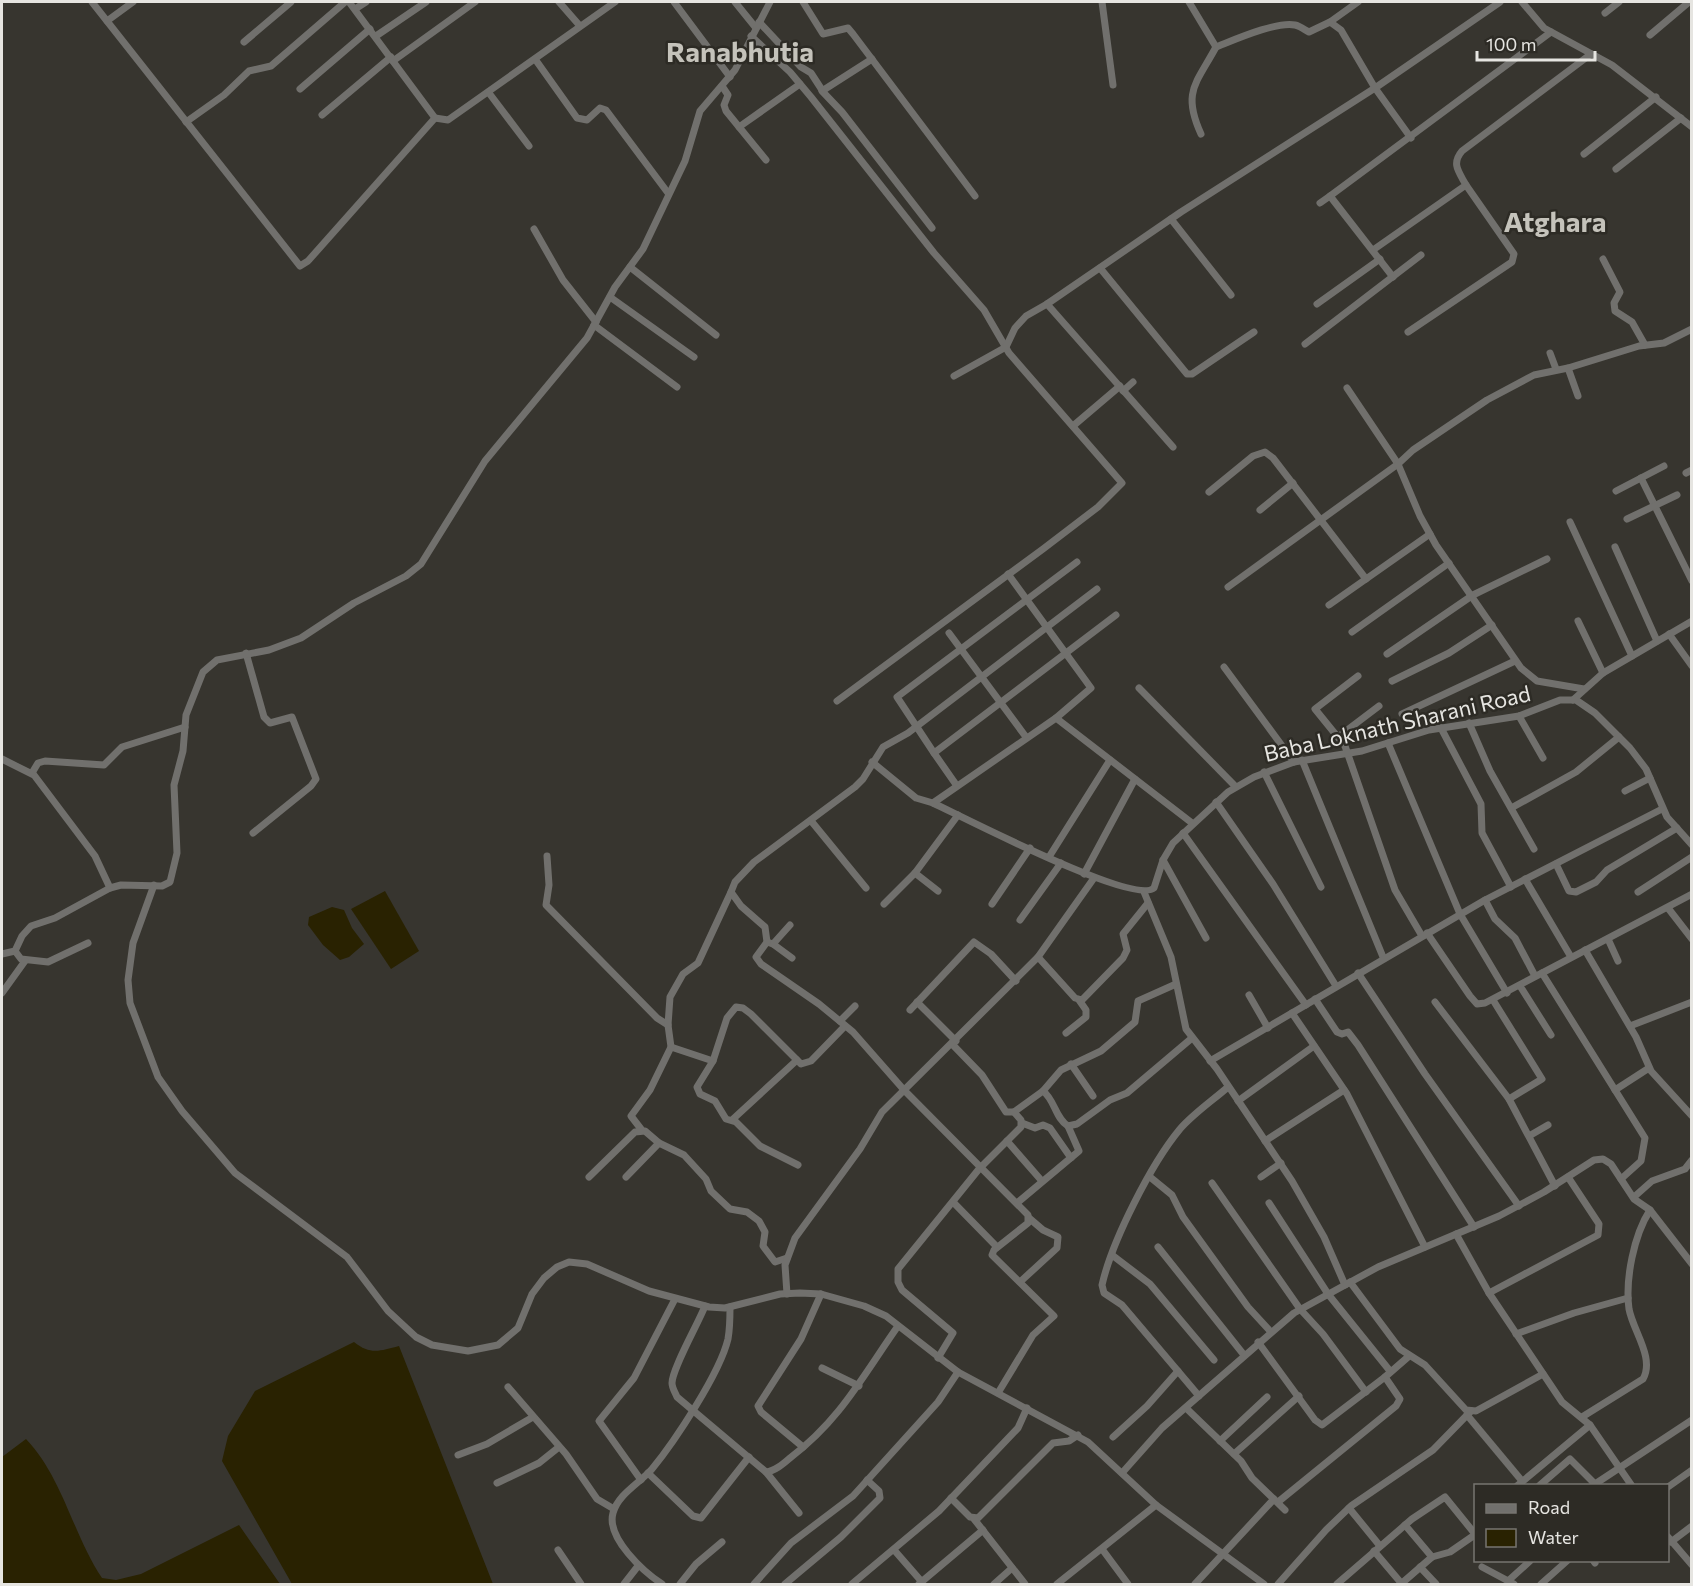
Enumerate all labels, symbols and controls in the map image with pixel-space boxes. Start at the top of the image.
scale bar [1477,24,1596,62]
text: 100 m [1486,33,1536,55]
district label: Ranabhutia [666,34,814,68]
district label: Atghara [1503,204,1607,238]
street label: Baba Loknath Sharani Road [1261,679,1533,767]
legend [1474,1484,1669,1562]
text: Road [1528,1496,1570,1518]
text: Water [1528,1526,1579,1548]

